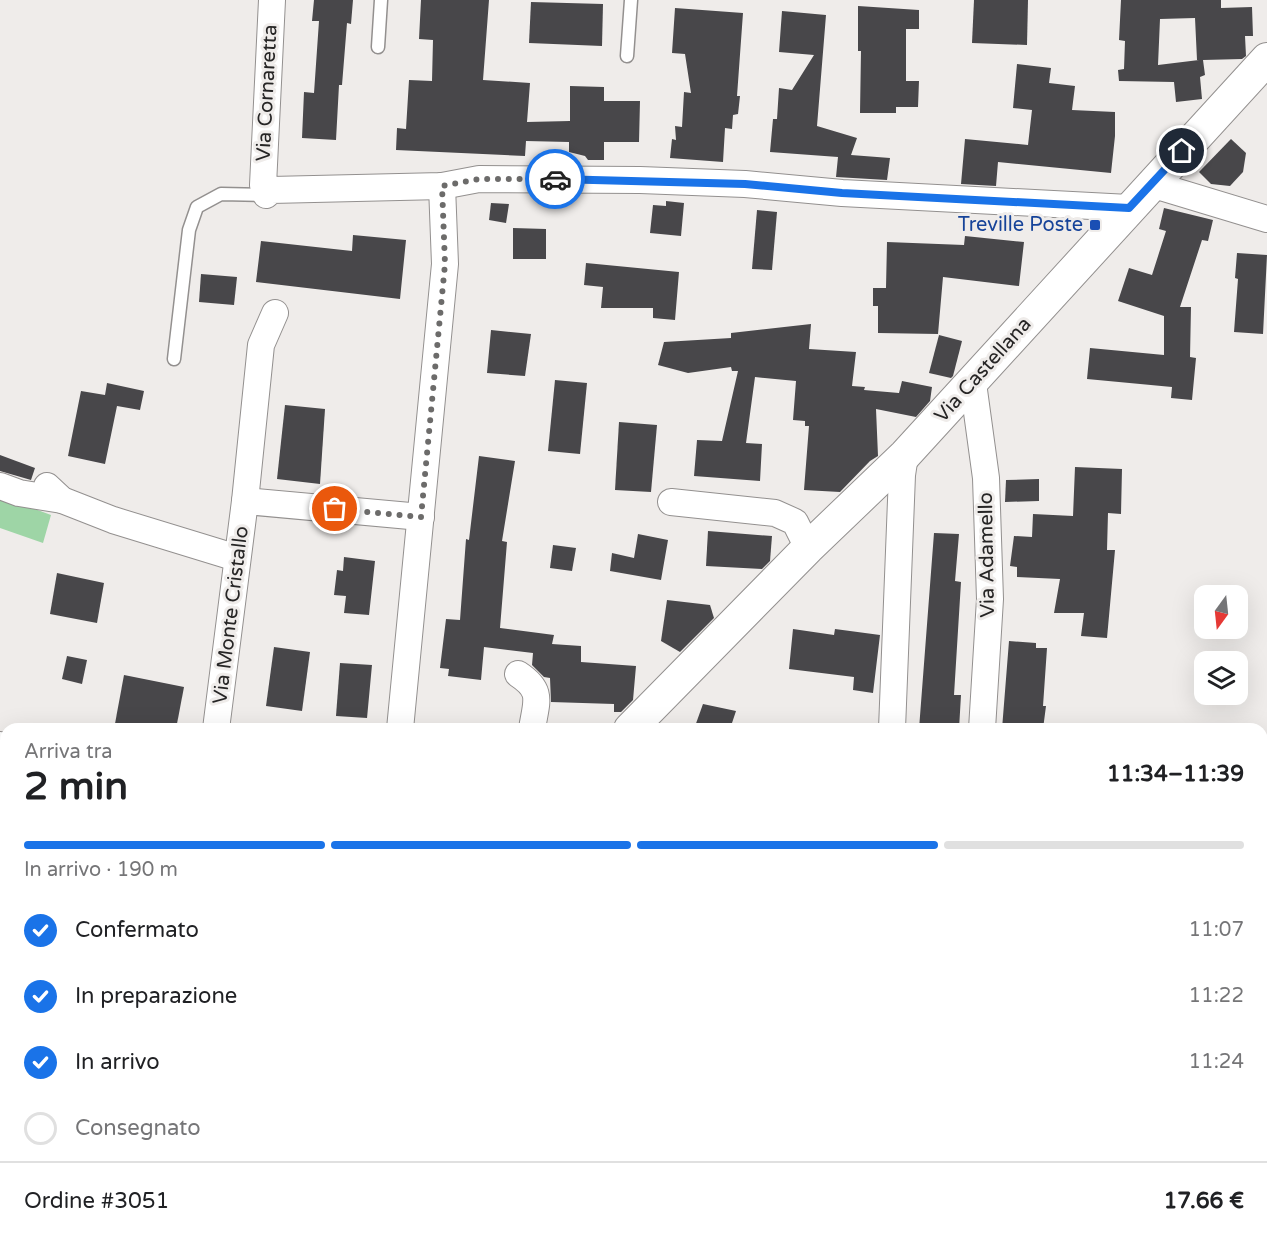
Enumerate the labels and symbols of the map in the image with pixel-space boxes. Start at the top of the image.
street label: Via Cornaretta [251,24,283,162]
pin [1156,125,1207,176]
courier [525,149,585,209]
place label: Treville Poste [958,213,1083,237]
marker: Treville Poste [1088,218,1102,232]
street label: Via Castellana [930,312,1036,428]
pin [309,483,360,534]
street label: Via Adamello [974,492,1000,618]
street label: Via Monte Cristallo [208,525,254,705]
north arrow [1194,585,1248,639]

